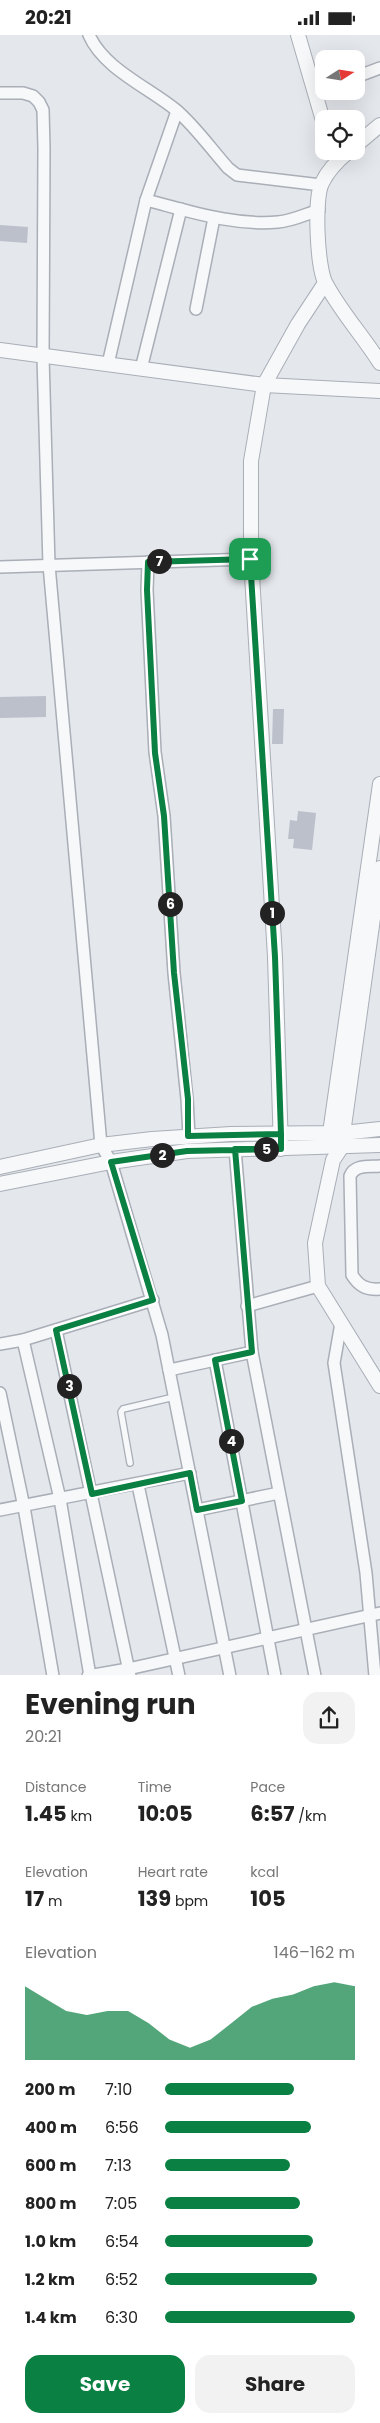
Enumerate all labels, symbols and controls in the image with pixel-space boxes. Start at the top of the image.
text: 20:21 [25,4,72,31]
north arrow [315,50,365,100]
map controls [315,50,365,160]
button: locate [315,110,365,160]
pin [229,538,271,580]
icon: arrive [236,545,264,573]
pin: 7 [146,549,172,573]
text: 7 [156,551,163,571]
pin: 6 [158,891,182,917]
text: 6 [166,894,175,914]
pin: 1 [260,901,284,925]
text: 1 [270,903,275,923]
pin: 5 [254,1137,278,1161]
text: 5 [262,1139,271,1159]
pin: 2 [150,1143,174,1167]
text: 2 [159,1145,167,1165]
pin: 3 [56,1373,82,1399]
text: 3 [65,1376,74,1396]
pin: 4 [218,1429,244,1453]
text: 4 [227,1431,236,1451]
text: Evening run [25,1685,196,1724]
button: share [303,1692,355,1744]
text: 20:21 [25,1725,62,1748]
text: Distance [25,1777,86,1797]
text: Time [138,1777,172,1797]
text: Pace [250,1777,285,1797]
text: 1.45 [25,1799,67,1828]
text: 10:05 [138,1799,193,1828]
text: 6:57 [250,1799,295,1828]
text: km [67,1806,92,1826]
text: /km [295,1806,327,1826]
text: Elevation [25,1862,88,1882]
text: Heart rate [138,1862,208,1882]
text: kcal [250,1862,279,1882]
text: 17 [25,1884,44,1913]
text: 139 [138,1884,171,1913]
text: 105 [250,1884,286,1913]
text: m [44,1891,62,1911]
text: bpm [171,1891,208,1911]
text: Elevation [25,1941,97,1964]
text: 146–162 m [274,1941,355,1964]
text: 200 m [25,2078,75,2101]
text: 7:10 [105,2078,132,2101]
text: 400 m [25,2116,77,2139]
text: 6:56 [105,2116,139,2139]
text: 600 m [25,2154,76,2177]
text: 7:13 [105,2154,132,2177]
text: 800 m [25,2192,77,2215]
text: 7:05 [105,2192,137,2215]
text: 1.0 km [25,2230,76,2253]
text: 6:54 [105,2230,139,2253]
text: 1.2 km [25,2268,75,2291]
text: 6:52 [105,2268,138,2291]
text: 1.4 km [25,2306,77,2329]
text: 6:30 [105,2306,138,2329]
button: Save [25,2355,185,2413]
button: Share [195,2355,355,2413]

